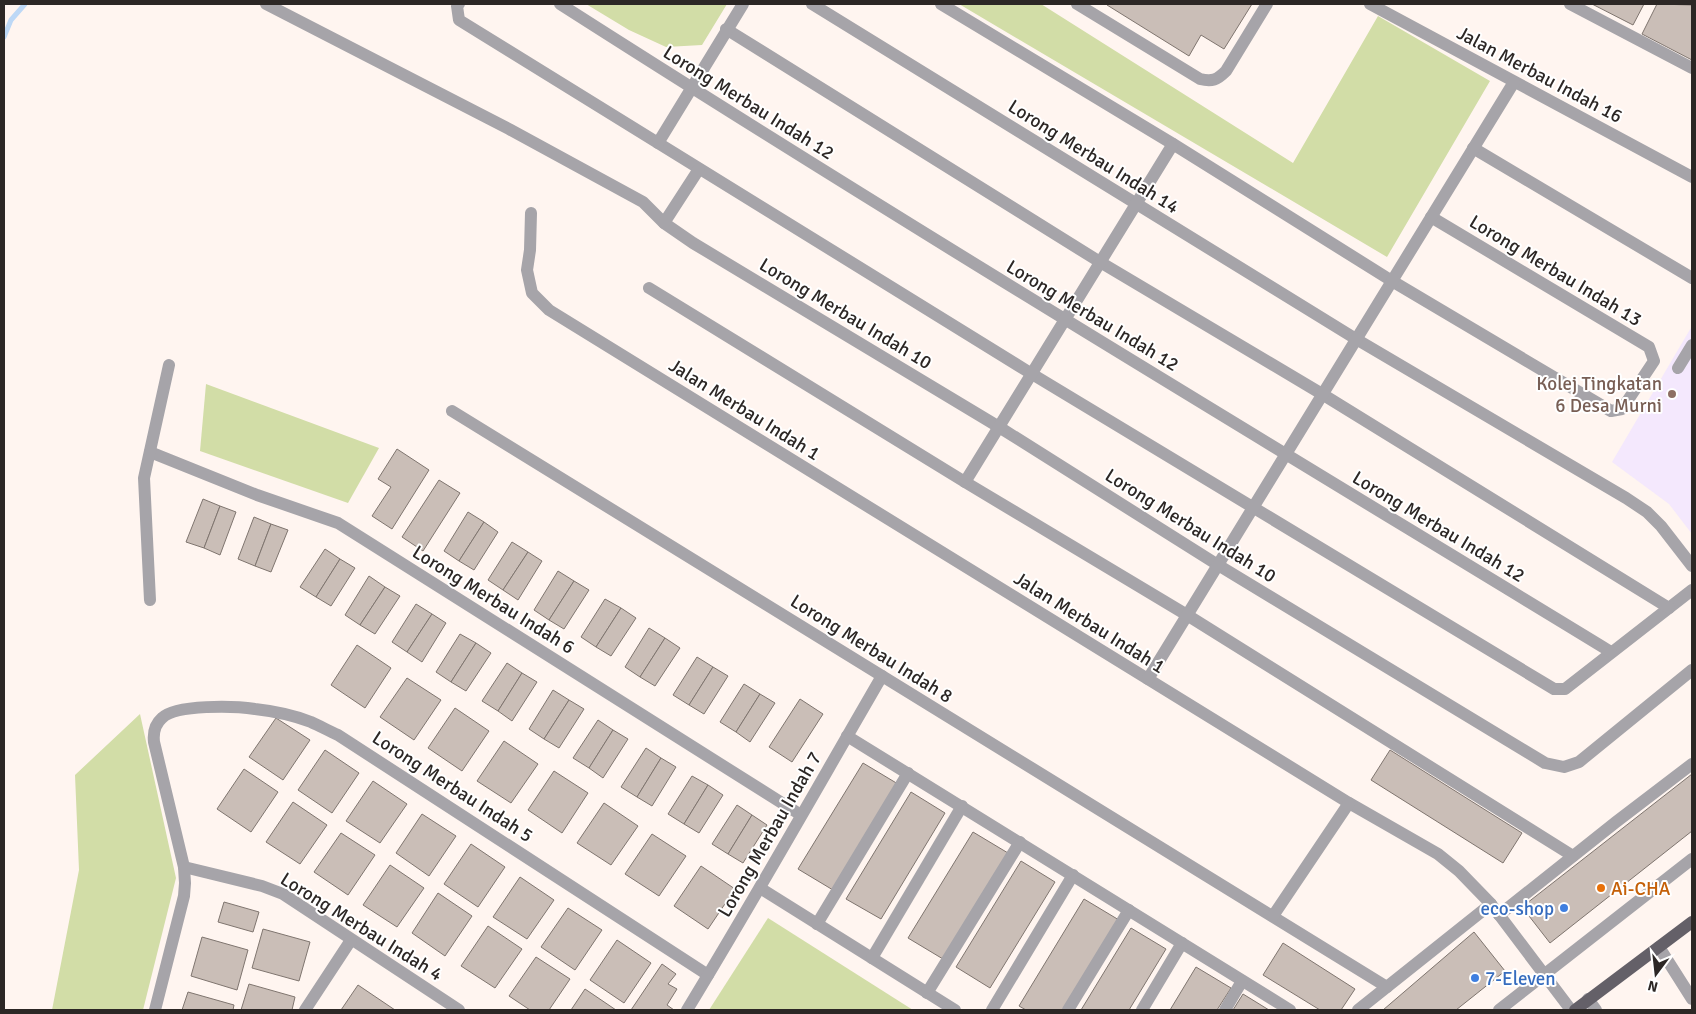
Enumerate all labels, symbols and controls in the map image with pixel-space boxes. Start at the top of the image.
street label: Jalan Merbau Indah 16 [1453,21,1626,129]
street label: Lorong Merbau Indah 12 [659,40,838,165]
street label: Lorong Merbau Indah 14 [1004,94,1183,219]
street label: Lorong Merbau Indah 13 [1465,210,1646,332]
street label: Lorong Merbau Indah 10 [755,253,936,375]
street label: Lorong Merbau Indah 12 [1002,255,1183,377]
street label: Jalan Merbau Indah 1 [664,354,825,466]
place label: Kolej Tingkatan 6 Desa Murni [1536,372,1662,418]
marker: Kolej Tingkatan 6 Desa Murni [1666,388,1678,400]
street label: Lorong Merbau Indah 10 [1101,463,1280,588]
street label: Lorong Merbau Indah 12 [1348,466,1529,588]
street label: Lorong Merbau Indah 6 [408,540,579,660]
street label: Jalan Merbau Indah 1 [1009,567,1170,679]
street label: Lorong Merbau Indah 8 [786,589,957,709]
street label: Lorong Merbau Indah 5 [368,726,537,848]
street label: Lorong Merbau Indah 7 [713,748,827,921]
street label: Lorong Merbau Indah 4 [276,867,447,987]
place label: Ai-CHA [1611,877,1671,901]
marker: Ai-CHA [1595,882,1607,894]
place label: eco-shop [1481,897,1554,921]
marker: eco-shop [1558,902,1570,914]
north arrow [1631,949,1681,999]
place label: 7-Eleven [1485,967,1556,991]
marker: 7-Eleven [1469,972,1481,984]
text: N [1646,977,1660,996]

